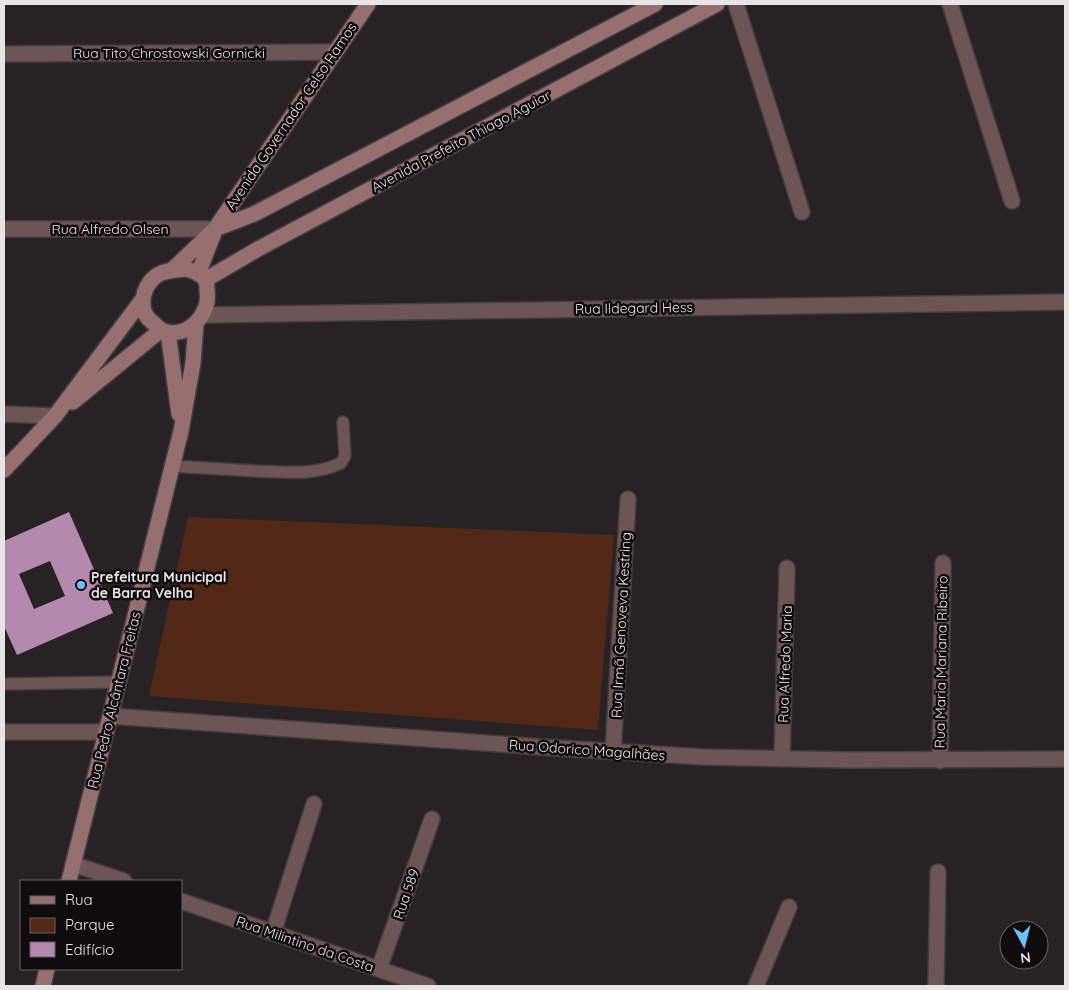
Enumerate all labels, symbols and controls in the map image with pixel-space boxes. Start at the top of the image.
street label: Avenida Governador Celso Ramos [221,19,361,213]
street label: Rua Tito Chrostowski Gornicki [73,44,265,62]
street label: Avenida Prefeito Thiago Aguiar [368,86,554,196]
street label: Rua Alfredo Olsen [51,220,169,238]
street label: Rua Ildegard Hess [575,298,693,318]
street label: Rua Irmã Genoveva Kestring [607,532,635,718]
place label: Prefeitura Municipal de Barra Velha [91,568,227,602]
street label: Rua Maria Mariana Ribeiro [930,575,952,749]
marker: Prefeitura Municipal de Barra Velha [75,579,87,591]
street label: Rua Alfredo Maria [774,605,796,723]
street label: Rua Pedro Alcântara Freitas [83,610,145,790]
street label: Rua Odorico Magalhães [508,736,666,764]
street label: Rua 589 [389,866,423,922]
legend [20,880,182,970]
text: Rua [65,890,93,909]
street label: Rua Milintino da Costa [234,912,376,976]
text: Parque [65,915,115,934]
north arrow [999,920,1049,970]
text: Edifício [65,940,114,959]
text: N [1019,948,1032,967]

